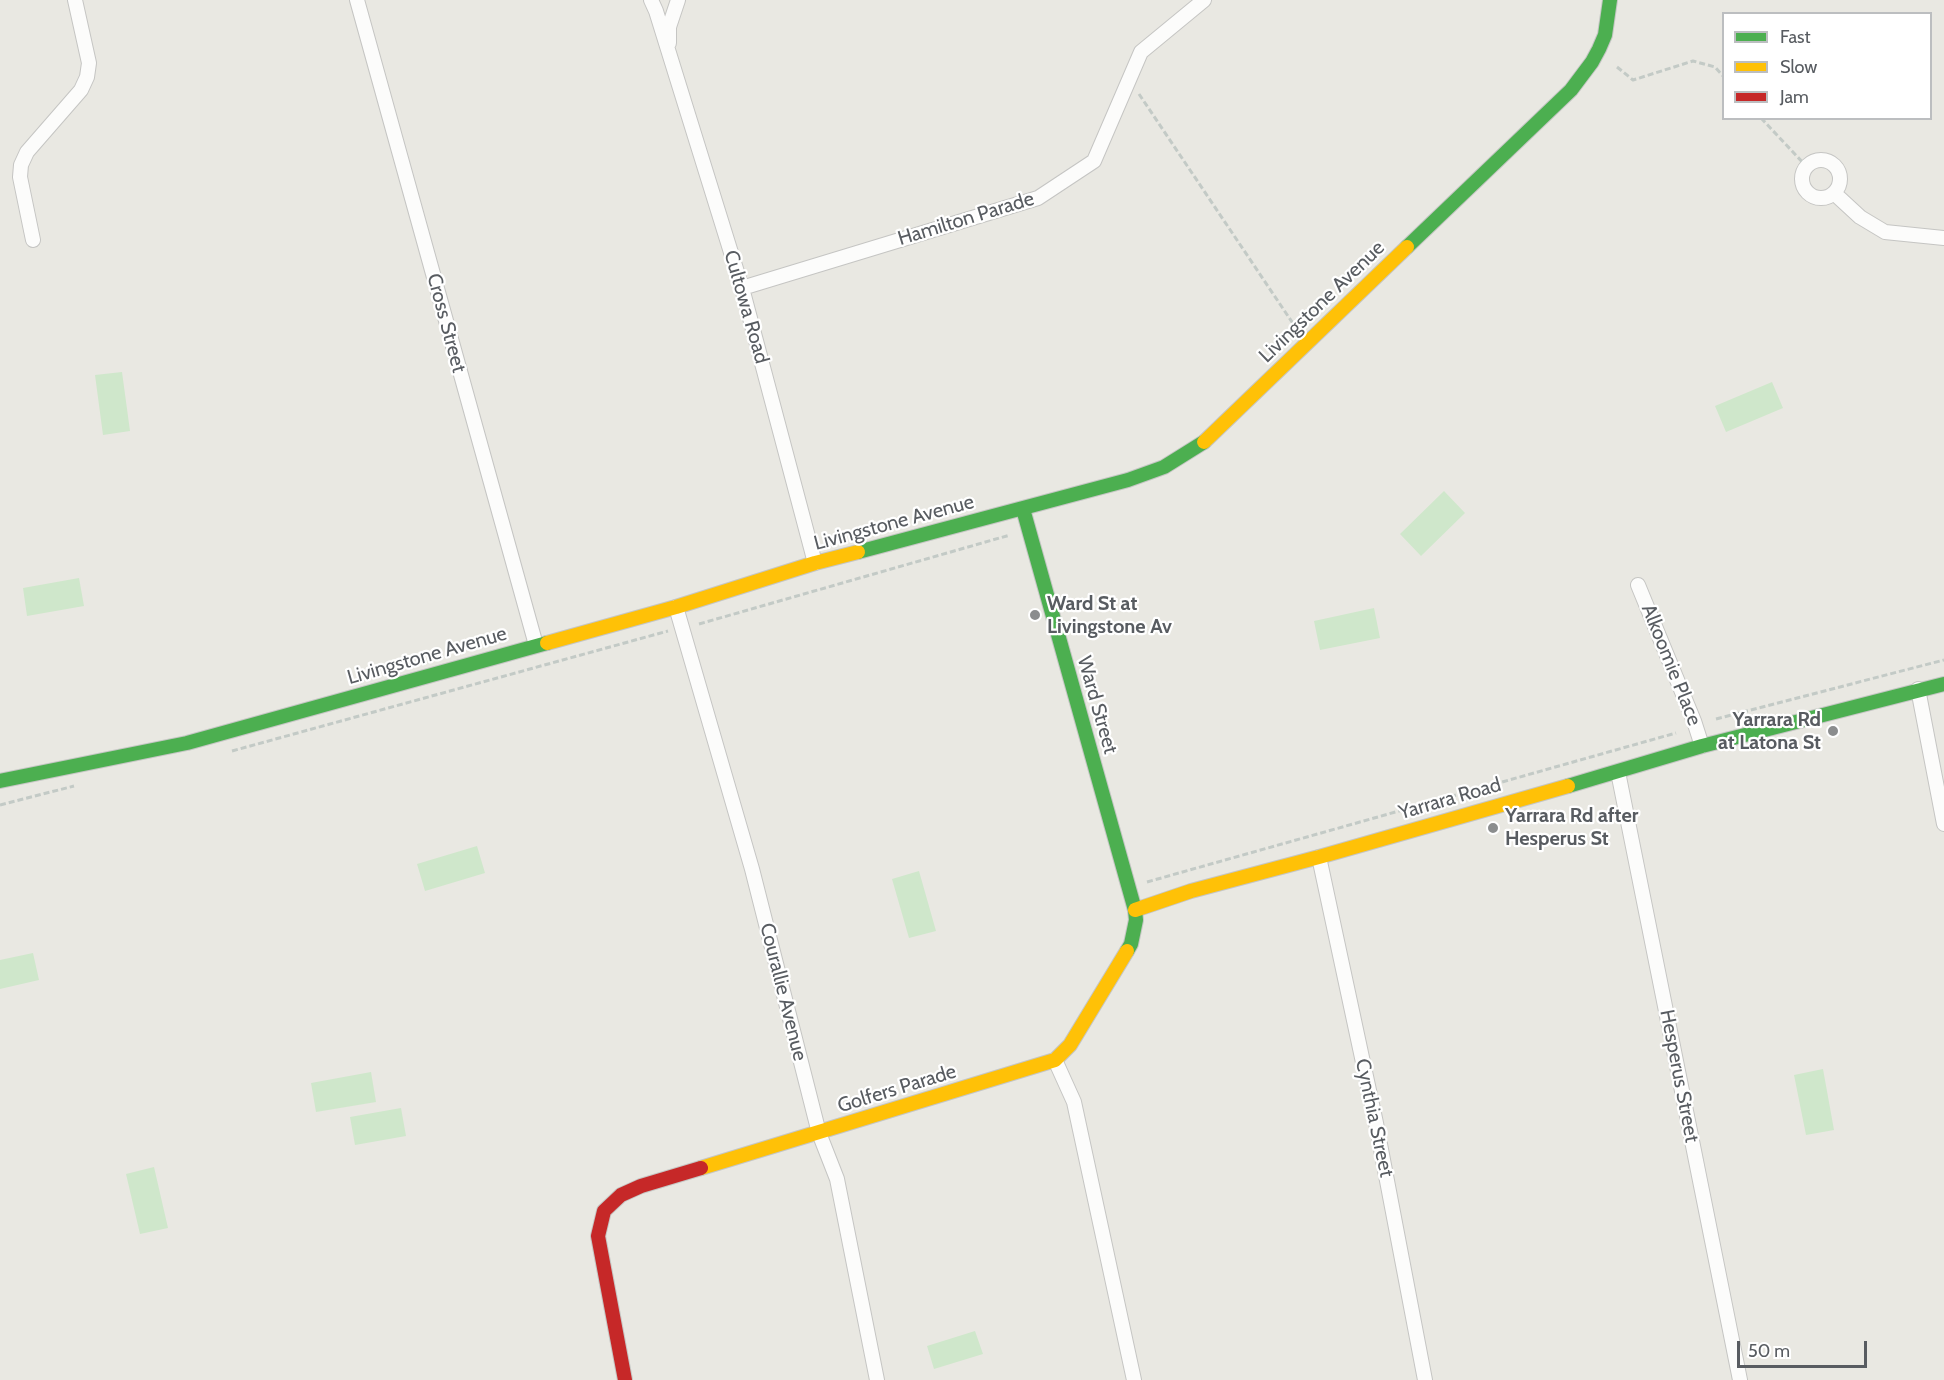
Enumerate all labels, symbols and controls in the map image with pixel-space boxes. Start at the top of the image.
legend [1722,12,1932,120]
text: Fast [1780,26,1811,48]
text: Slow [1780,56,1817,78]
text: Jam [1780,86,1809,108]
street label: Hamilton Parade [895,187,1037,251]
street label: Livingstone Avenue [1254,236,1390,368]
street label: Cultowa Road [718,248,774,366]
street label: Cross Street [421,271,471,375]
street label: Livingstone Avenue [811,490,977,556]
place label: Ward St at Livingstone Av [1047,592,1172,639]
street label: Alkoomie Place [1636,601,1706,729]
marker: Ward St at Livingstone Av [1028,608,1042,622]
street label: Livingstone Avenue [345,622,509,690]
street label: Ward Street [1072,653,1122,757]
place label: Yarrara Rd at Latona St [1718,708,1821,755]
marker: Yarrara Rd at Latona St [1826,724,1840,738]
street label: Yarrara Road [1396,773,1504,825]
place label: Yarrara Rd after Hesperus St [1505,804,1638,851]
marker: Yarrara Rd after Hesperus St [1486,821,1500,835]
street label: Courallie Avenue [754,921,812,1063]
street label: Hesperus Street [1654,1008,1704,1144]
street label: Cynthia Street [1350,1057,1398,1179]
street label: Golfers Parade [835,1060,959,1118]
scale bar [1740,1329,1870,1367]
text: 50 m [1748,1340,1790,1362]

